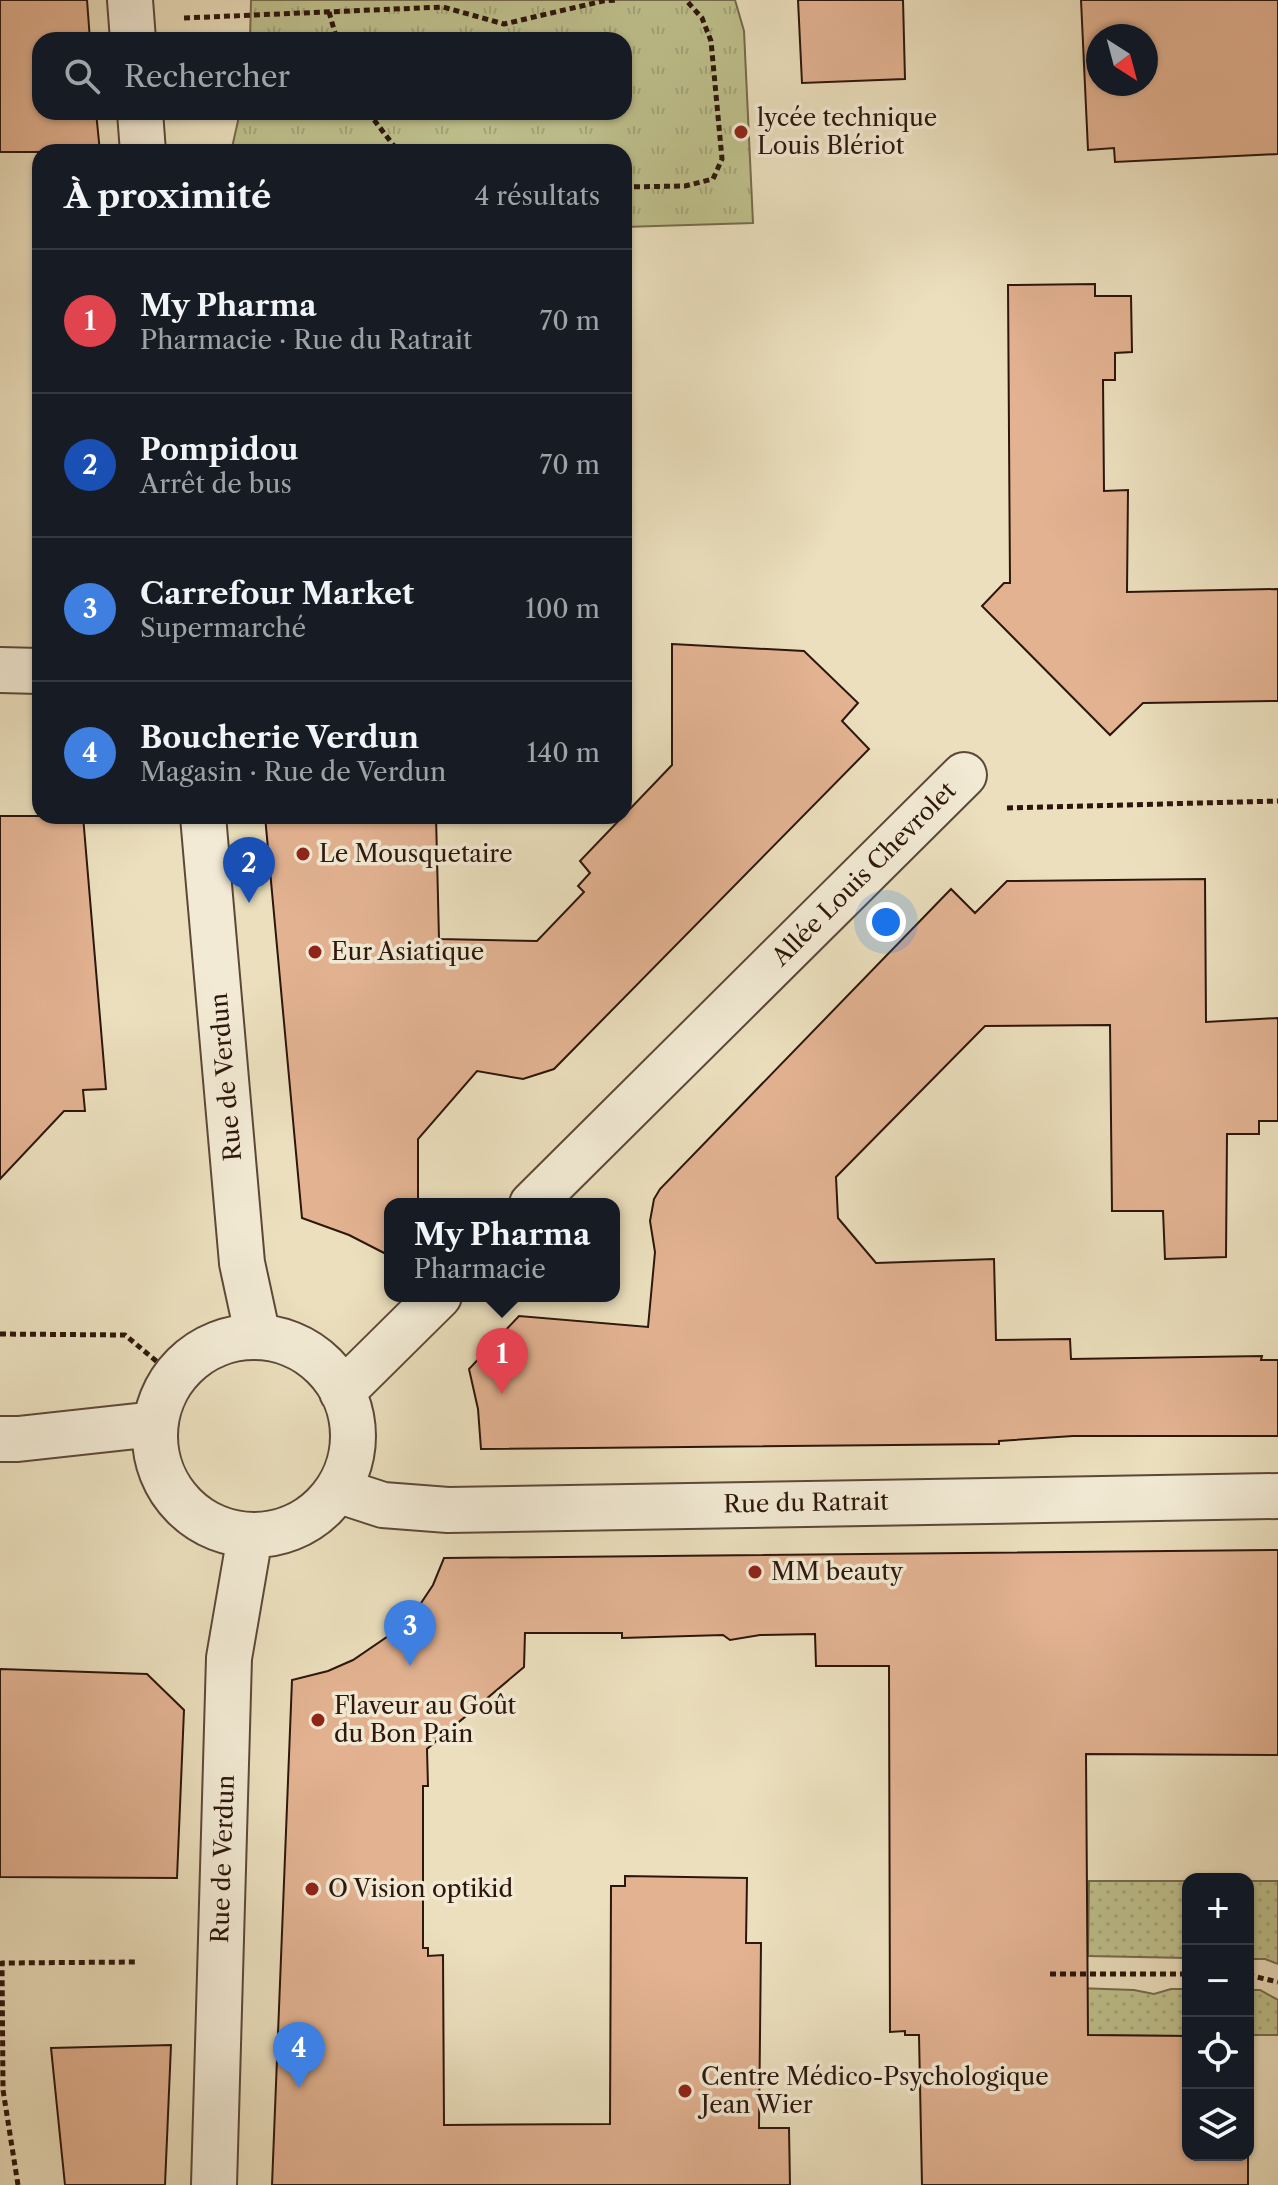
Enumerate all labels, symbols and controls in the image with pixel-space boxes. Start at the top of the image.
north arrow [1086,24,1158,96]
search box [32,32,632,120]
icon: search [60,54,104,98]
text: Rechercher [124,58,290,95]
place label: lycée technique Louis Blériot [757,103,937,160]
marker: lycée technique Louis Blériot [732,123,750,141]
text: À proximité [64,175,271,217]
text: 4 résultats [474,180,600,212]
text: My Pharma [140,287,317,324]
text: 1 [84,305,96,337]
text: 70 m [540,305,600,337]
text: Pharmacie · Rue du Ratrait [140,324,472,356]
text: Pompidou [140,431,299,468]
text: 2 [82,449,98,481]
text: 70 m [540,449,600,481]
text: Arrêt de bus [140,468,292,500]
text: Carrefour Market [140,575,414,612]
text: 3 [83,593,97,625]
text: 100 m [525,593,600,625]
text: Supermarché [140,612,306,644]
text: Boucherie Verdun [140,719,419,756]
text: 4 [82,737,98,769]
text: 140 m [526,737,600,769]
text: Magasin · Rue de Verdun [140,756,446,788]
street label: Allée Louis Chevrolet [765,775,962,972]
pin: 2 [223,837,275,903]
place label: Le Mousquetaire [319,839,513,868]
marker: Le Mousquetaire [294,845,312,863]
your location [866,902,906,942]
place label: Eur Asiatique [331,937,484,966]
marker: Eur Asiatique [306,943,324,961]
street label: Rue de Verdun [204,992,247,1162]
popup [384,1198,620,1302]
text: My Pharma [414,1216,590,1253]
text: Pharmacie [414,1253,546,1285]
pin: 1 [476,1328,528,1394]
street label: Rue du Ratrait [723,1487,889,1518]
place label: MM beauty [771,1557,904,1586]
marker: MM beauty [746,1563,764,1581]
pin: 3 [384,1600,436,1666]
place label: Flaveur au Goût du Bon Pain [334,1691,517,1748]
marker: Flaveur au Goût du Bon Pain [309,1711,327,1729]
street label: Rue de Verdun [205,1774,240,1944]
map controls [1182,1873,1254,2161]
button: + [1182,1873,1254,1945]
place label: O Vision optikid [328,1874,513,1903]
marker: O Vision optikid [303,1880,321,1898]
button: − [1182,1945,1254,2017]
button: locate [1182,2017,1254,2089]
pin: 4 [273,2022,325,2088]
place label: Centre Médico-Psychologique Jean Wier [697,2062,1049,2119]
marker: Centre Médico-Psychologique Jean Wier [676,2082,694,2100]
button: layers [1182,2089,1254,2161]

